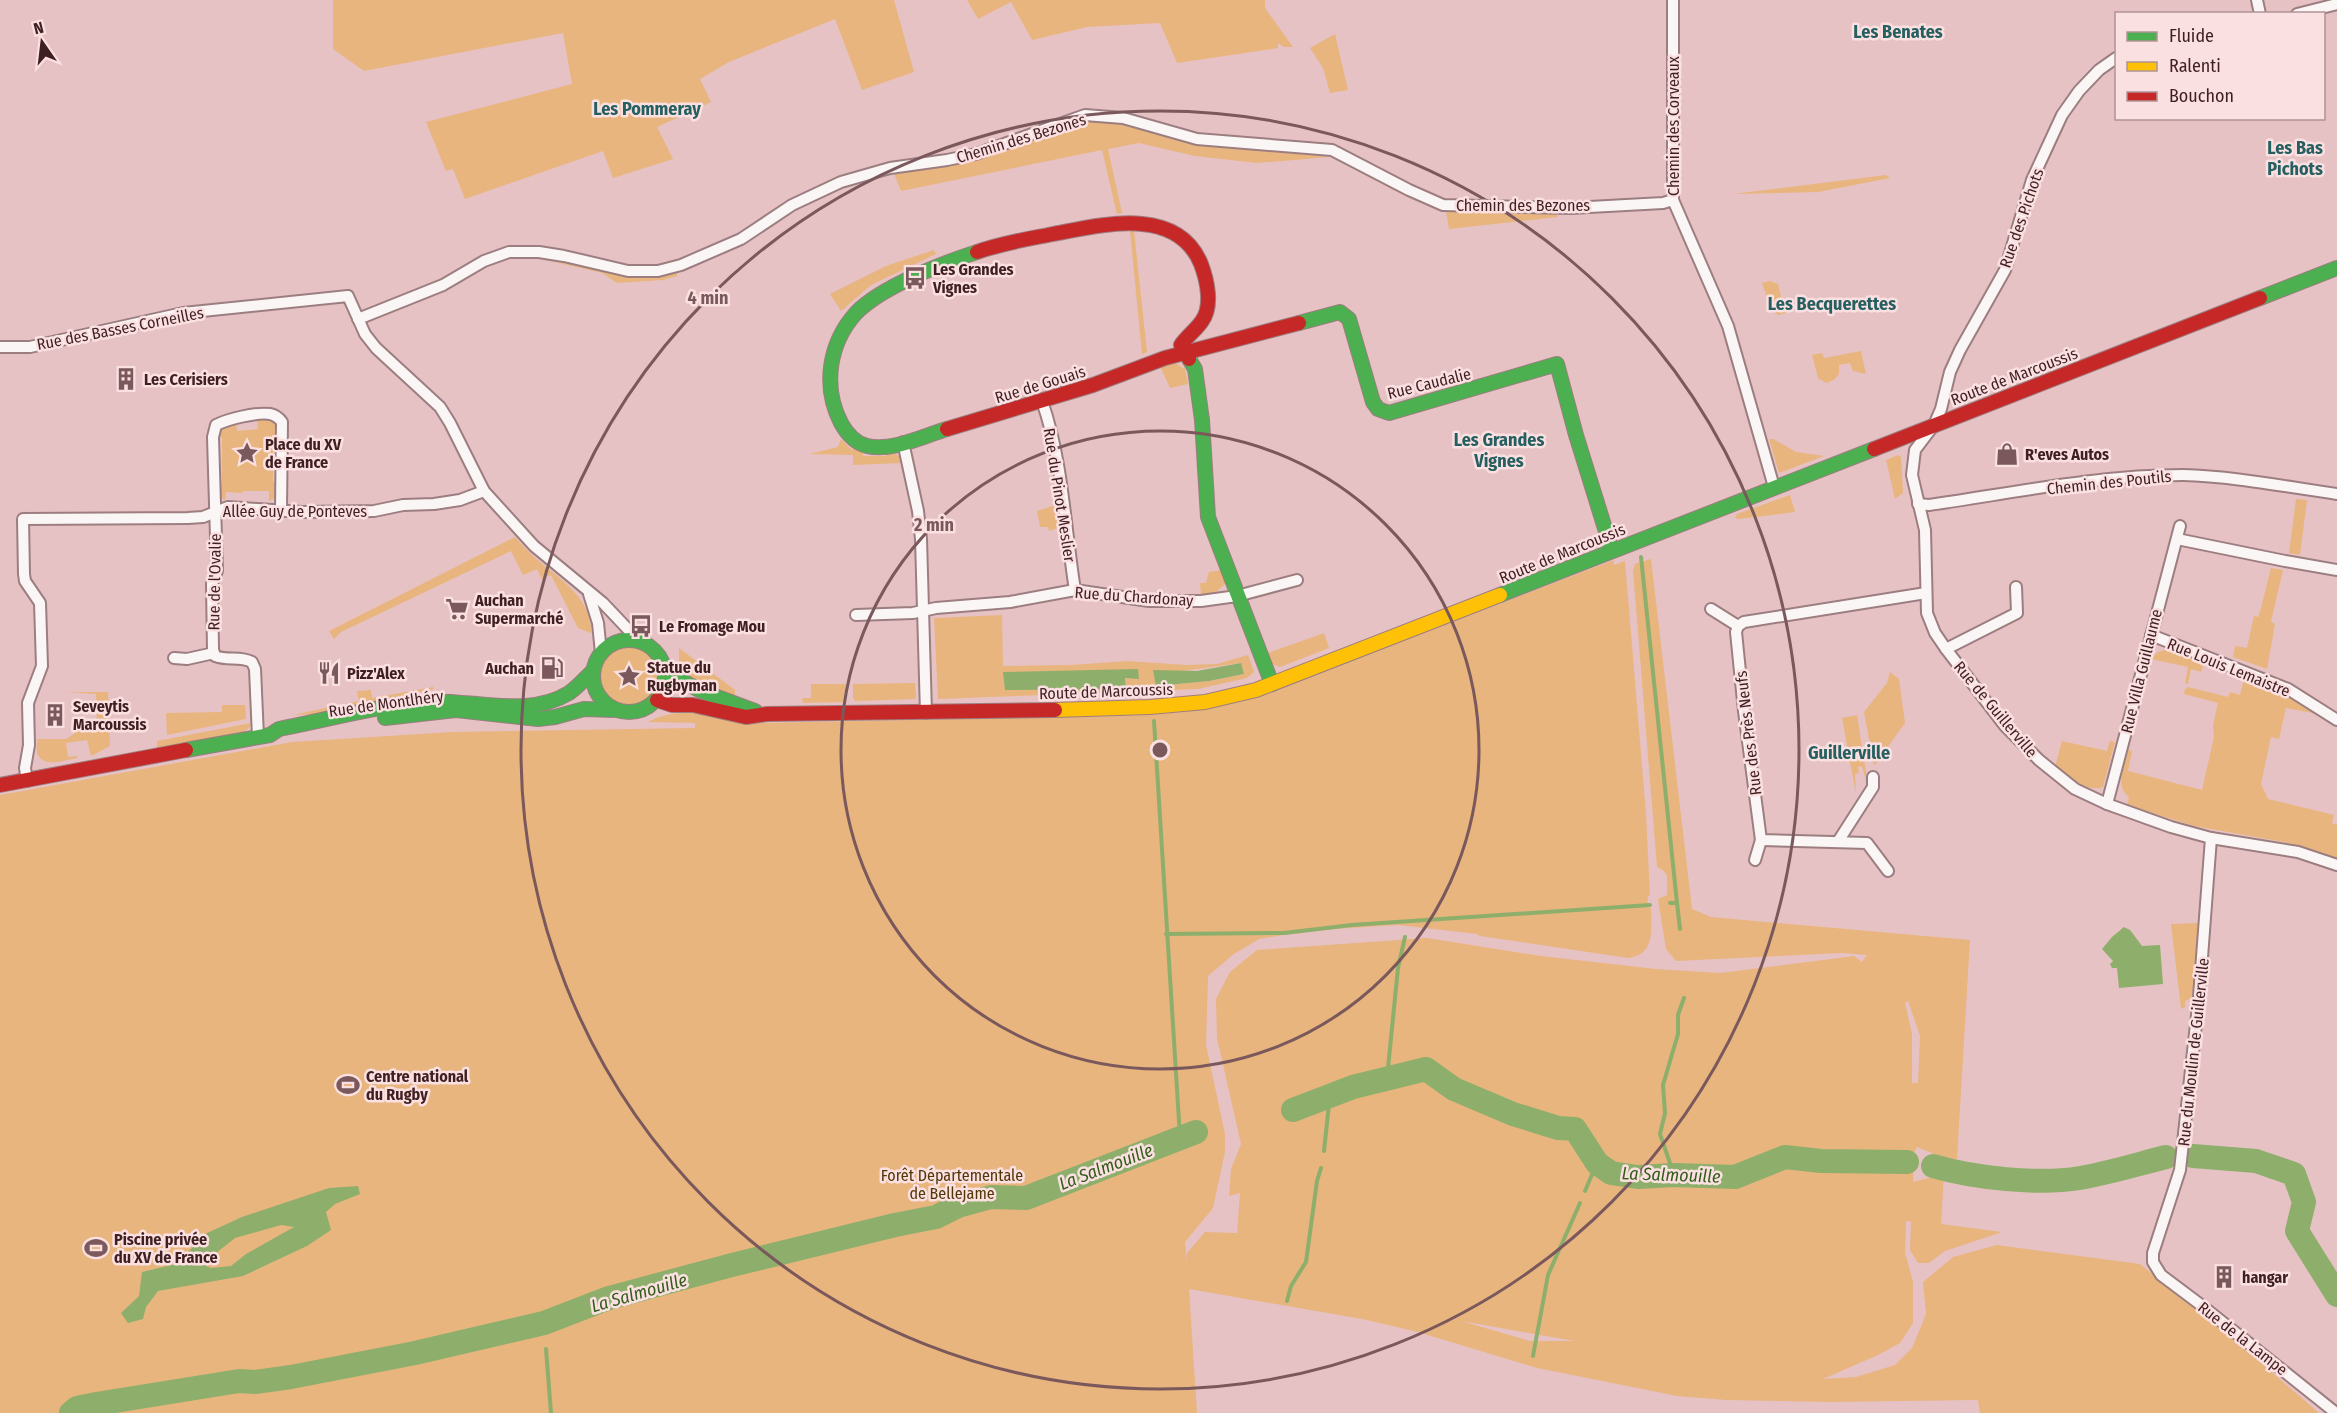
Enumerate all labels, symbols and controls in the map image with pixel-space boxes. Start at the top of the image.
north arrow [12,12,72,72]
legend [2115,12,2325,120]
text: N [32,18,45,38]
district label: Les Benates [1853,21,1943,43]
text: Fluide [2169,25,2214,47]
text: Ralenti [2169,55,2221,77]
street label: Chemin des Corveaux [1664,56,1683,196]
text: Bouchon [2169,85,2234,107]
district label: Les Pommeray [593,98,701,120]
street label: Chemin des Bezones [954,110,1088,167]
district label: Les Bas Pichots [2267,137,2323,180]
street label: Rue des Pichots [1996,166,2047,270]
street label: Chemin des Bezones [1456,196,1590,215]
place label: Les Grandes Vignes [932,260,1014,297]
bus stop icon: Les Grandes Vignes [902,265,928,291]
text: 4 min [688,287,728,309]
district label: Les Becquerettes [1768,293,1896,315]
street label: Rue des Basses Corneilles [35,303,205,354]
street label: Route de Marcoussis [1948,343,2080,409]
street label: Rue de Gouais [993,362,1088,407]
street label: Rue Caudalie [1385,364,1473,403]
building icon: Les Cerisiers [113,366,139,392]
place label: Les Cerisiers [144,370,228,389]
street label: Rue du Pinot Meslier [1040,427,1080,564]
district label: Les Grandes Vignes [1454,429,1544,472]
place label: Place du XV de France [265,435,342,472]
place icon: Place du XV de France [234,440,260,466]
shop icon: R'eves Autos [1994,441,2020,467]
place label: R'eves Autos [2025,445,2109,464]
street label: Chemin des Poutils [2046,467,2172,498]
street label: Allée Guy de Ponteves [223,502,367,521]
text: 2 min [913,514,954,536]
street label: Route de Marcoussis [1496,519,1628,587]
street label: Rue de l'Ovalie [204,533,225,631]
street label: Rue du Chardonay [1074,583,1195,610]
place label: Auchan Supermarché [474,591,563,628]
supermarket icon: Auchan Supermarché [444,596,470,622]
street label: Rue Villa Guillaume [2117,607,2166,735]
bus stop icon: Le Fromage Mou [628,613,654,639]
place label: Le Fromage Mou [659,617,765,636]
street label: Rue Louis Lemaistre [2165,634,2293,701]
fuel station icon: Auchan [539,655,565,681]
street label: Rue de Guillerville [1950,657,2041,761]
place label: Statue du Rugbyman [647,658,717,695]
place label: Auchan [484,659,534,678]
restaurant icon: Pizz'Alex [316,660,342,686]
place icon: Statue du Rugbyman [616,663,642,689]
place label: Pizz'Alex [347,664,405,683]
street label: Rue des Près Neufs [1731,669,1766,796]
street label: Route de Marcoussis [1039,680,1174,703]
street label: Rue de Montlhéry [328,686,445,721]
place label: Seveytis Marcoussis [73,697,146,734]
building icon: Seveytis Marcoussis [42,702,68,728]
centre of rings [1150,740,1170,760]
district label: Guillerville [1808,742,1890,764]
street label: Rue du Moulin de Guillerville [2174,957,2213,1147]
place label: Centre national du Rugby [366,1067,469,1104]
sports icon: Centre national du Rugby [335,1072,361,1098]
water label: La Salmouille [1056,1139,1156,1195]
water label: La Salmouille [1621,1162,1721,1188]
park label: Forêt Départementale de Bellejame [881,1166,1023,1203]
place label: Piscine privée du XV de France [114,1230,218,1267]
sports icon: Piscine privée du XV de France [83,1235,109,1261]
building icon: hangar [2211,1264,2237,1290]
place label: hangar [2242,1268,2288,1287]
water label: La Salmouille [588,1269,690,1317]
street label: Rue de la Lampe [2194,1298,2291,1379]

